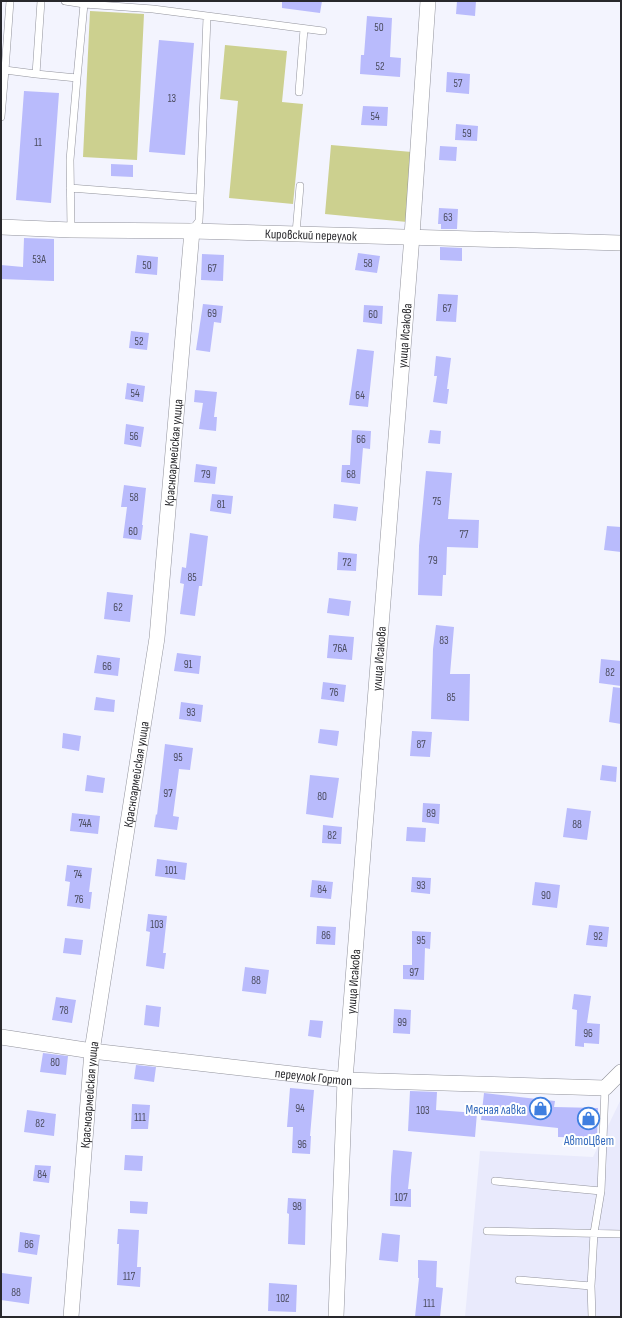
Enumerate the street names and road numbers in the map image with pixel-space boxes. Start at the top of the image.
street label: Кировский переулок [265,226,357,245]
street label: улица Исакова [395,303,416,368]
street label: Красноармейская улица [161,399,187,507]
street label: улица Исакова [369,626,390,691]
street label: Красноармейская улица [120,720,153,829]
street label: улица Исакова [343,949,364,1014]
street label: Красноармейская улица [77,1040,102,1149]
street label: переулок Гортоп [274,1065,352,1089]

